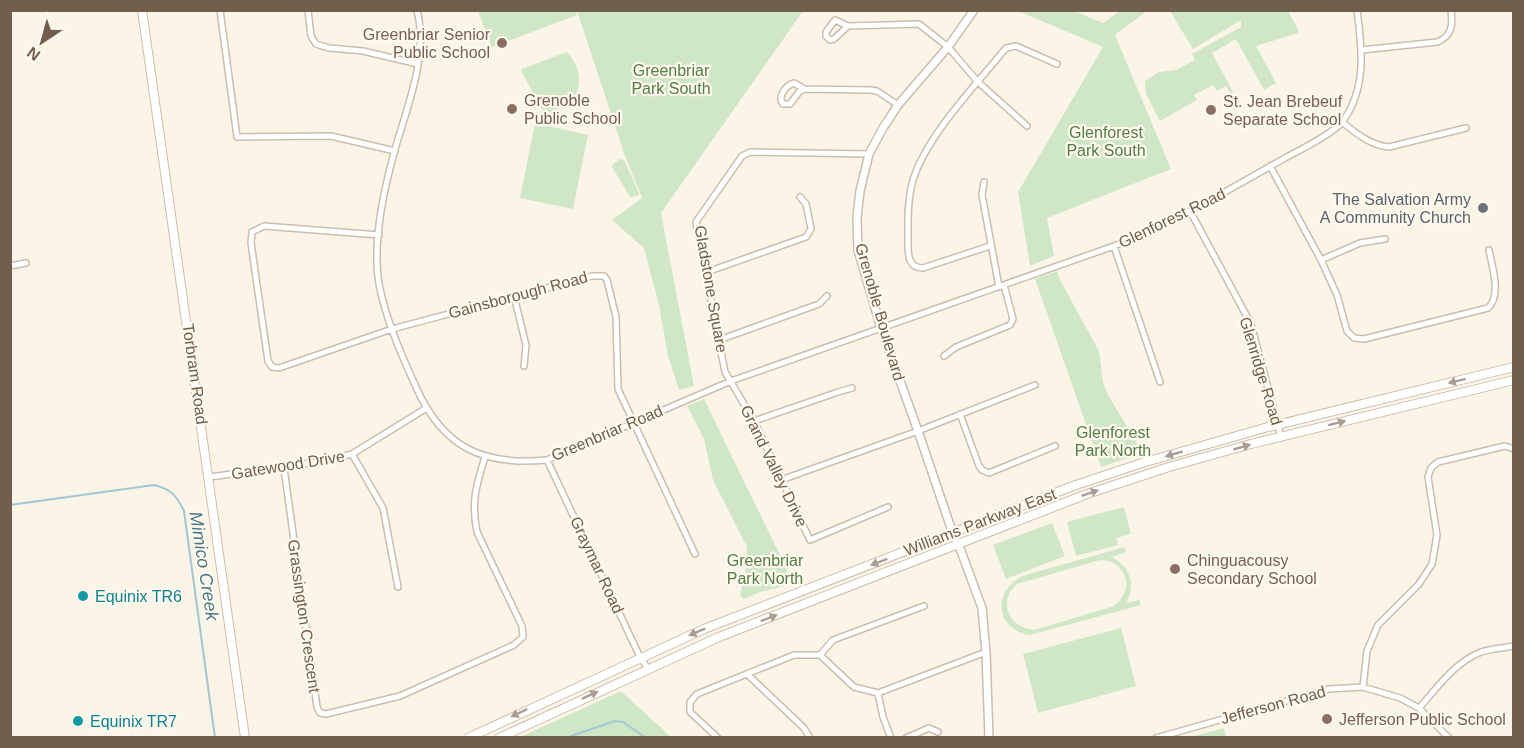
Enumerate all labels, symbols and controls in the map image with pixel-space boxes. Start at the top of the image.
north arrow [12,12,72,72]
place label: Greenbriar Senior Public School [363,26,491,61]
marker: Greenbriar Senior Public School [495,36,509,50]
text: N [24,43,43,64]
park label: Greenbriar Park South [631,62,711,97]
place label: Grenoble Public School [524,92,621,127]
place label: St. Jean Brebeuf Separate School [1223,93,1343,128]
marker: Grenoble Public School [505,102,519,116]
marker: St. Jean Brebeuf Separate School [1204,103,1218,117]
park label: Glenforest Park South [1066,124,1146,159]
street label: Glenforest Road [1116,185,1228,251]
place label: The Salvation Army A Community Church [1320,191,1471,226]
marker: The Salvation Army A Community Church [1476,201,1490,215]
street label: Gladstone Square [691,224,731,354]
street label: Grenoble Boulevard [852,241,908,383]
street label: Gainsborough Road [447,268,589,322]
street label: Glenridge Road [1236,315,1286,427]
street label: Torbram Road [180,323,210,425]
one-way arrow [1448,376,1466,386]
street label: Greenbriar Road [549,402,665,464]
street label: Grand Valley Drive [737,402,811,530]
one-way arrow [1328,417,1347,427]
park label: Glenforest Park North [1075,424,1151,459]
one-way arrow [1233,442,1251,451]
street label: Gatewood Drive [230,448,346,482]
one-way arrow [1165,450,1183,459]
street label: Williams Parkway East [901,485,1059,559]
one-way arrow [1081,487,1099,497]
water label: Mimico Creek [186,510,223,623]
street label: Graymar Road [567,514,627,616]
street label: Grassington Crescent [285,538,323,694]
park label: Greenbriar Park North [727,552,804,587]
place label: Chinguacousy Secondary School [1187,552,1317,587]
one-way arrow [869,558,887,568]
marker: Chinguacousy Secondary School [1168,562,1182,576]
place label: Equinix TR6 [95,588,182,605]
marker: Equinix TR6 [76,589,90,603]
one-way arrow [760,613,778,622]
one-way arrow [687,627,705,637]
street label: Jefferson Road [1219,683,1327,727]
one-way arrow [582,690,600,700]
one-way arrow [511,709,528,718]
place label: Jefferson Public School [1339,711,1506,728]
marker: Jefferson Public School [1320,712,1334,726]
place label: Equinix TR7 [90,713,177,730]
marker: Equinix TR7 [71,714,85,728]

